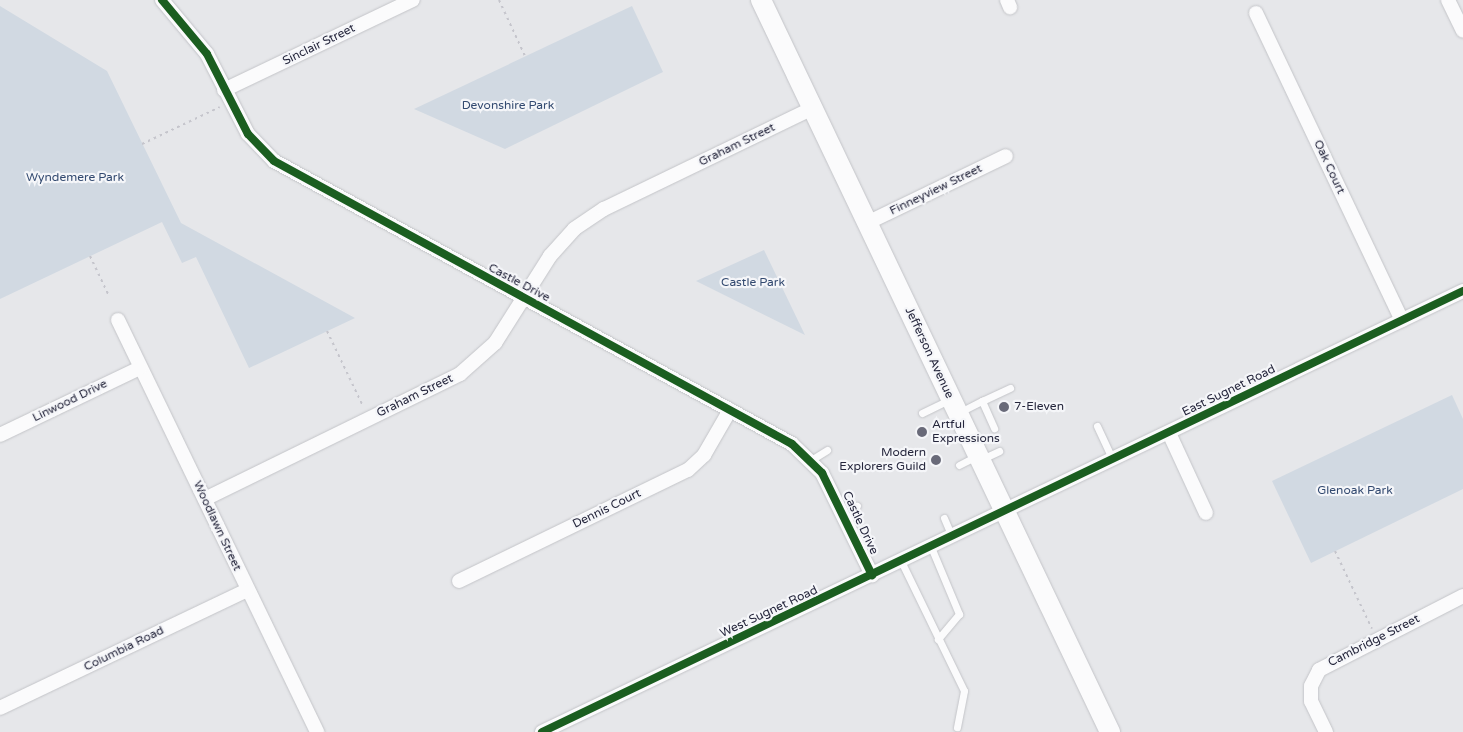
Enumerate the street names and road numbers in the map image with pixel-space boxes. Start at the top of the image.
street label: Sinclair Street [280,21,358,69]
street label: Graham Street [697,120,777,170]
street label: Oak Court [1310,138,1348,196]
street label: Finneyview Street [887,161,985,219]
street label: Castle Drive [486,261,552,305]
street label: Jefferson Avenue [902,305,956,401]
street label: East Sugnet Road [1180,362,1278,420]
street label: Graham Street [375,371,455,421]
street label: Linwood Drive [30,377,110,425]
street label: Woodlawn Street [190,479,244,573]
street label: Dennis Court [571,486,643,532]
street label: Castle Drive [839,489,881,557]
street label: West Sugnet Road [718,583,820,641]
street label: Cambridge Street [1326,612,1422,670]
street label: Columbia Road [82,623,166,675]

